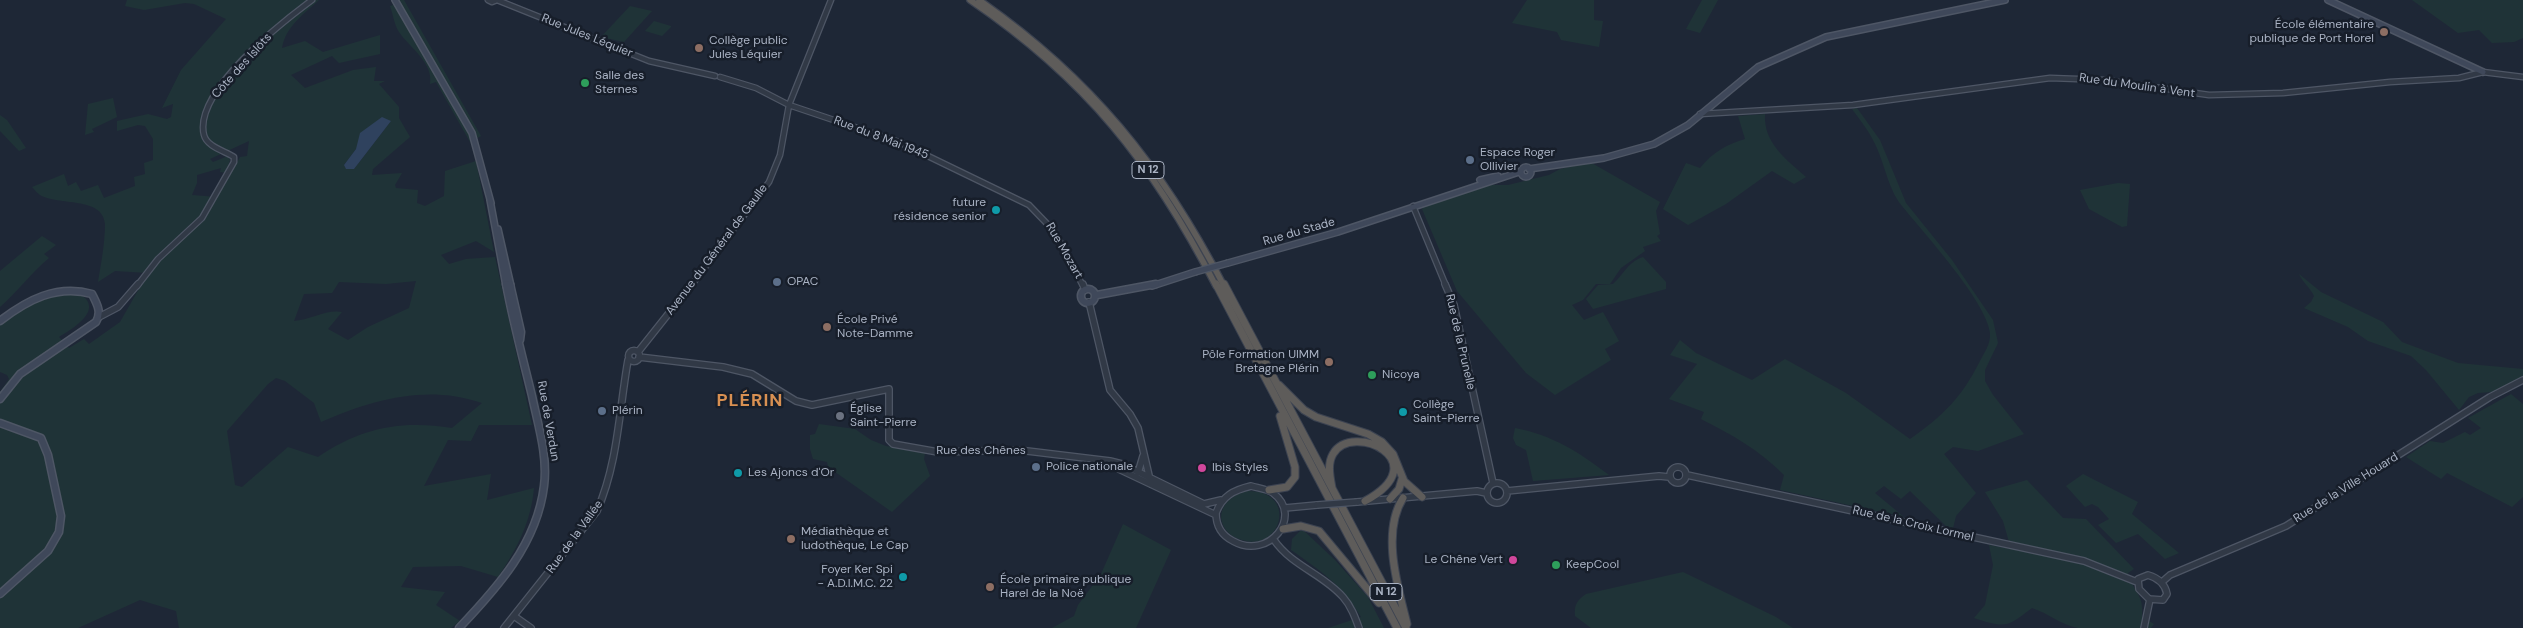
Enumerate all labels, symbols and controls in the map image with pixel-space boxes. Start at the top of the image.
street label: Rue Jules Léquier [539,11,635,61]
place label: École élémentaire publique de Port Horel [2250,18,2374,46]
marker: École élémentaire publique de Port Horel [2378,26,2390,38]
street label: Côte des Islôts [209,30,275,102]
place label: Collège public Jules Léquier [709,34,788,62]
marker: Collège public Jules Léquier [693,42,705,54]
place label: Salle des Sternes [595,69,644,97]
street label: Rue du Moulin à Vent [2078,71,2196,101]
marker: Salle des Sternes [579,77,591,89]
street label: Rue du 8 Mai 1945 [831,113,931,163]
place label: Espace Roger Ollivier [1480,146,1555,174]
marker: Espace Roger Ollivier [1464,154,1476,166]
road number: N 12 [1132,162,1164,178]
street label: Avenue du Général de Gaulle [663,182,771,318]
place label: future résidence senior [894,196,986,224]
marker: future résidence senior [990,204,1002,216]
street label: Rue du Stade [1261,215,1337,249]
street label: Rue Mozart [1042,220,1086,282]
place label: OPAC [787,275,818,289]
marker: OPAC [771,276,783,288]
street label: Rue de la Prunelle [1442,293,1478,391]
place label: École Privé Note-Damme [837,313,913,341]
marker: École Privé Note-Damme [821,321,833,333]
place label: Pôle Formation UIMM Bretagne Plérin [1202,348,1319,376]
marker: Pôle Formation UIMM Bretagne Plérin [1323,356,1335,368]
place label: Nicoya [1382,368,1419,382]
marker: Nicoya [1366,369,1378,381]
street label: Rue de Verdun [534,380,562,462]
district label: PLÉRIN [716,390,784,412]
place label: Collège Saint-Pierre [1413,398,1480,426]
place label: Église Saint-Pierre [850,402,917,430]
place label: Plérin [612,404,643,418]
marker: Plérin [596,405,608,417]
marker: Collège Saint-Pierre [1397,406,1409,418]
marker: Église Saint-Pierre [834,410,846,422]
street label: Rue des Chênes [936,444,1026,458]
street label: Rue de la Ville Houard [2291,450,2401,526]
place label: Police nationale [1046,460,1133,474]
marker: Police nationale [1030,461,1042,473]
place label: Ibis Styles [1212,461,1268,475]
marker: Ibis Styles [1196,462,1208,474]
place label: Les Ajoncs d'Or [748,466,834,480]
marker: Les Ajoncs d'Or [732,467,744,479]
street label: Rue de la Vallée [544,498,606,576]
street label: Rue de la Croix Lormel [1851,503,1975,545]
place label: Médiathèque et ludothèque, Le Cap [801,525,909,553]
marker: Médiathèque et ludothèque, Le Cap [785,533,797,545]
place label: Le Chêne Vert [1424,553,1503,567]
marker: Le Chêne Vert [1507,554,1519,566]
place label: KeepCool [1566,558,1619,572]
marker: KeepCool [1550,559,1562,571]
place label: Foyer Ker Spi - A.D.I.M.C. 22 [817,563,893,591]
marker: Foyer Ker Spi - A.D.I.M.C. 22 [897,571,909,583]
place label: École primaire publique Harel de la Noë [1000,573,1131,601]
marker: École primaire publique Harel de la Noë [984,581,996,593]
road number: N 12 [1370,584,1402,600]

